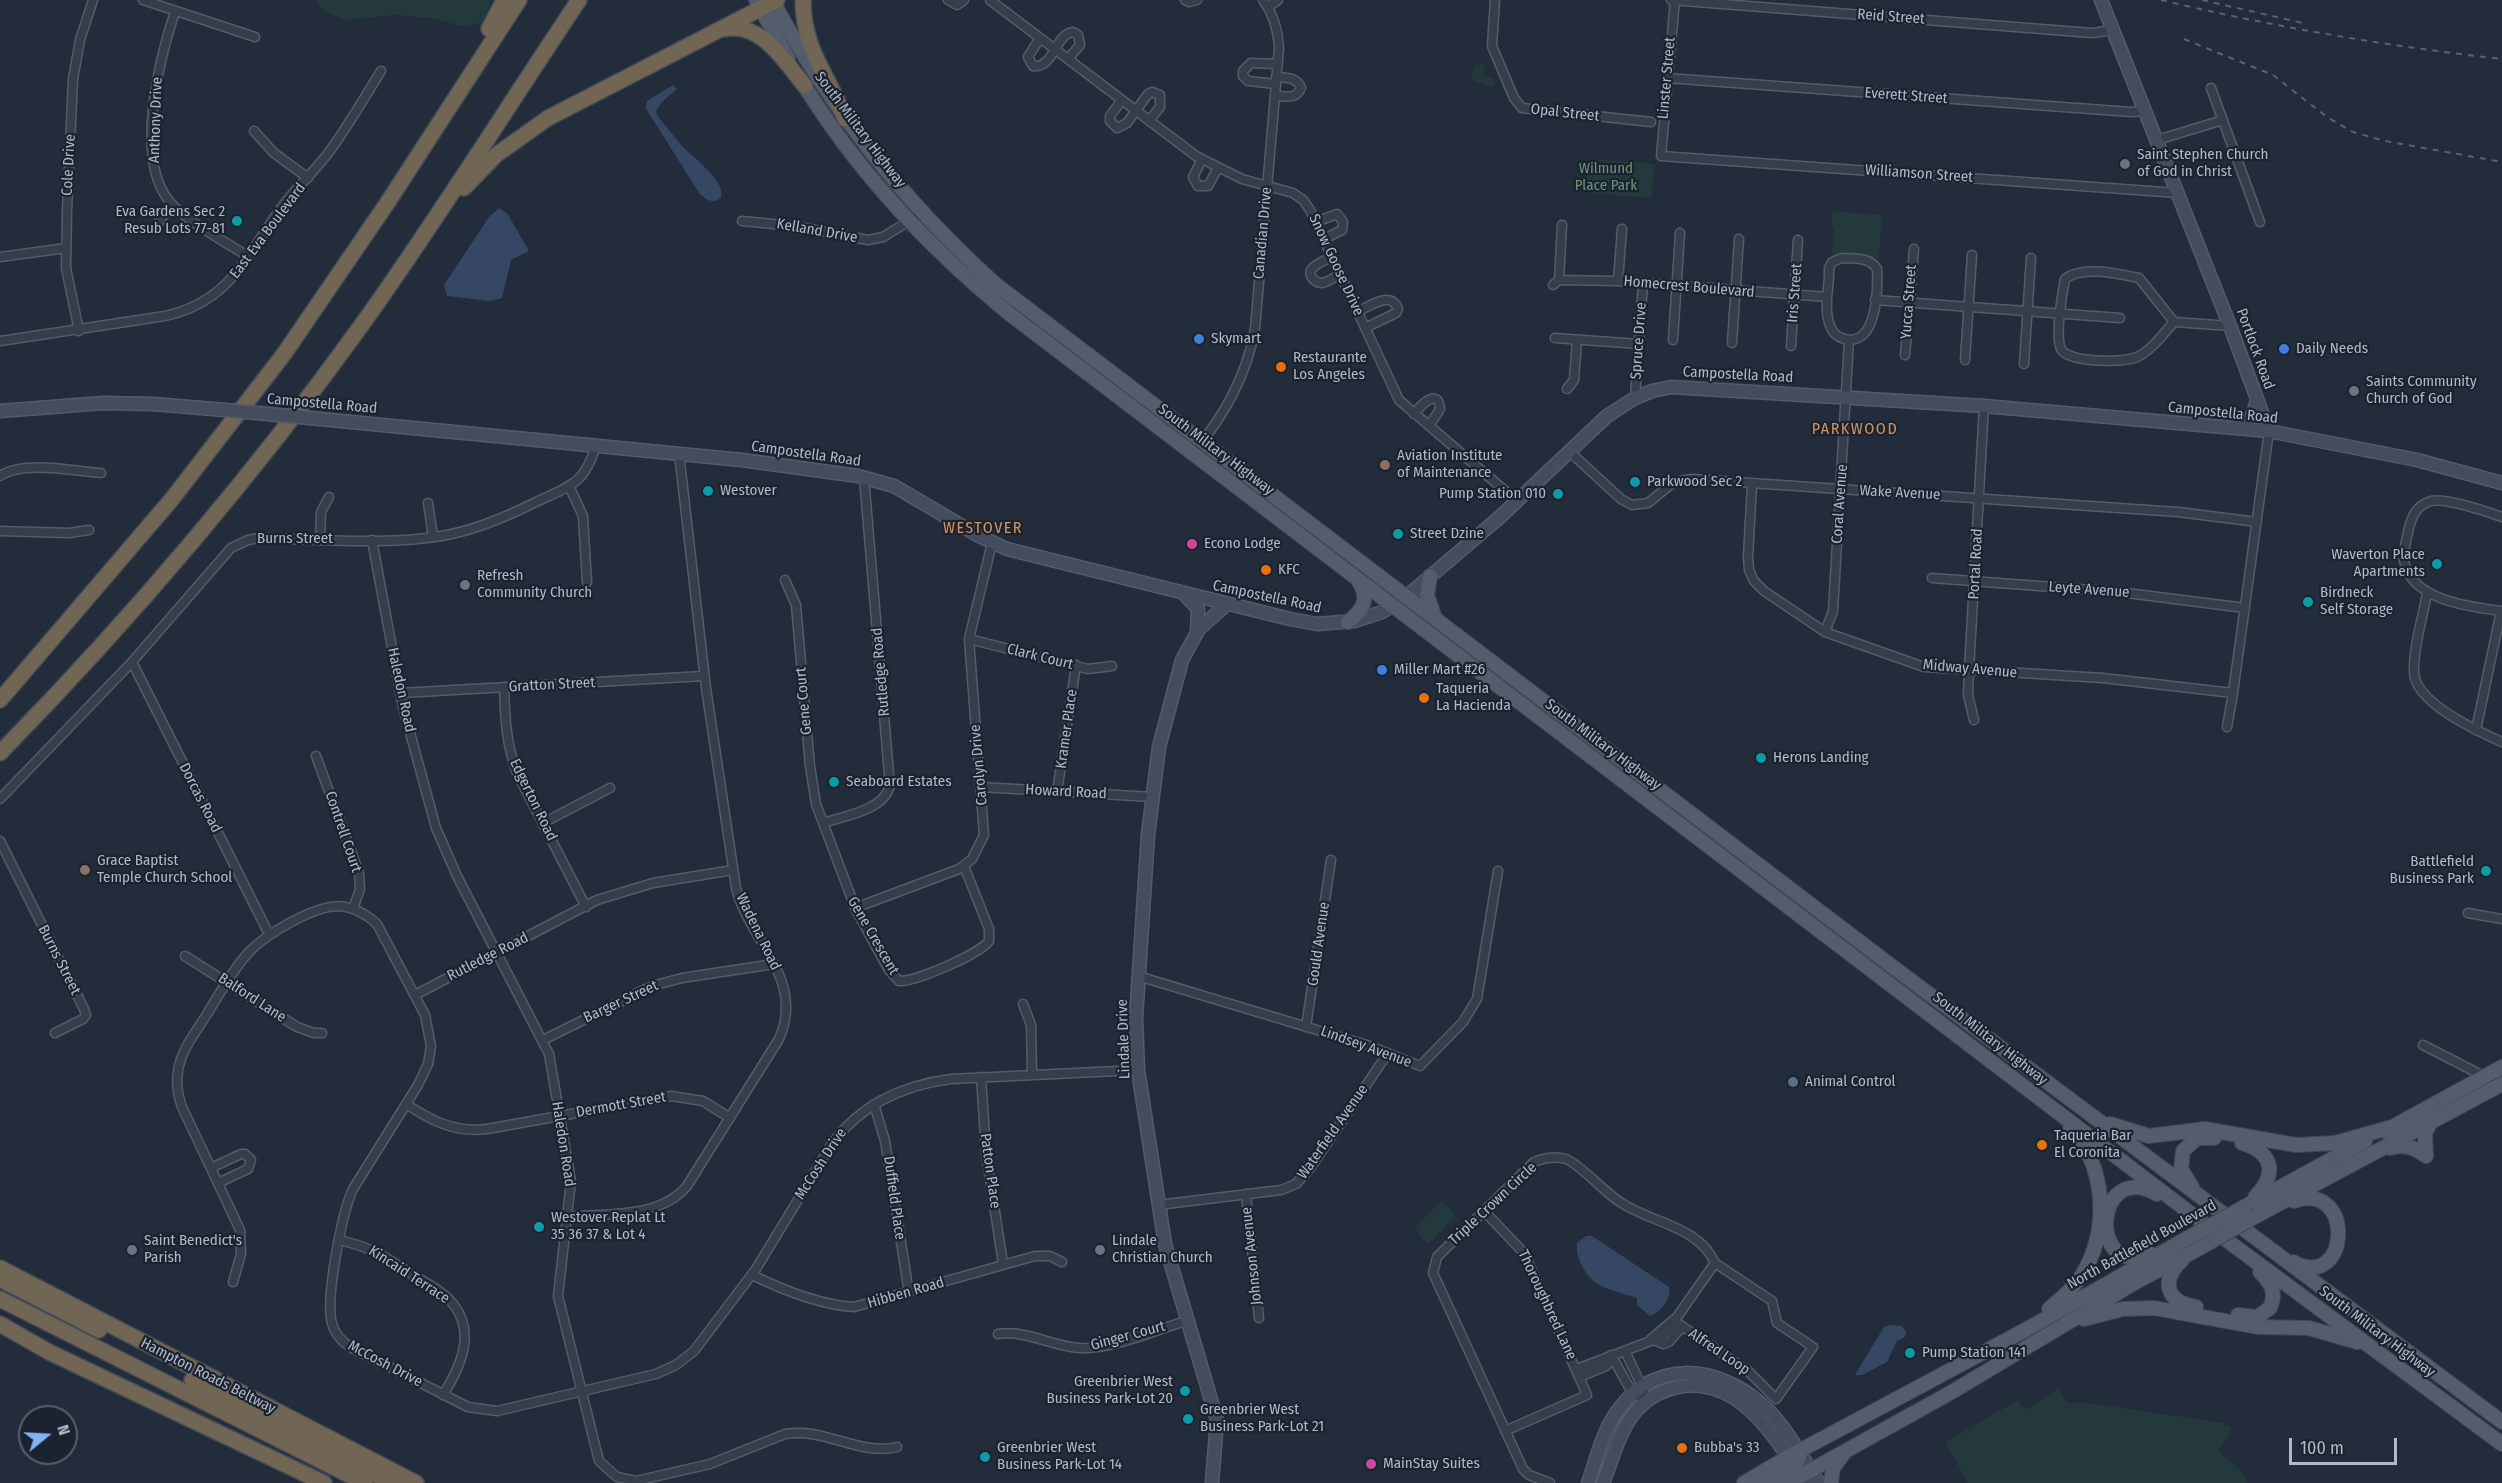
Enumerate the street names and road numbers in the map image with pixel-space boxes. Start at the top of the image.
street label: Reid Street [1857,6,1925,28]
street label: Linster Street [1654,36,1680,120]
street label: South Military Highway [811,68,909,192]
street label: Anthony Drive [146,77,166,163]
street label: Everett Street [1864,84,1948,108]
street label: Opal Street [1530,100,1600,126]
street label: Cole Drive [58,134,80,196]
street label: Williamson Street [1864,161,1974,187]
street label: East Eva Boulevard [226,180,310,282]
street label: Canadian Drive [1250,186,1276,280]
street label: Snow Goose Drive [1305,211,1367,319]
street label: Kelland Drive [775,215,859,247]
street label: Iris Street [1784,263,1806,323]
street label: Yucca Street [1897,264,1921,340]
street label: Homecrest Boulevard [1623,272,1755,302]
street label: Spruce Drive [1627,302,1651,380]
street label: Portlock Road [2232,306,2278,392]
street label: Campostella Road [1682,363,1794,387]
street label: Campostella Road [266,390,378,418]
street label: Campostella Road [2167,398,2279,428]
street label: South Military Highway [1154,401,1278,499]
street label: Campostella Road [750,437,862,471]
street label: Coral Avenue [1828,464,1852,544]
street label: Wake Avenue [1859,482,1941,504]
street label: Portal Road [1965,528,1987,600]
street label: Burns Street [257,530,333,548]
street label: Campostella Road [1211,577,1323,617]
street label: Leyte Avenue [2048,578,2130,602]
street label: Rutledge Road [868,627,894,717]
street label: Clark Court [1005,640,1075,674]
street label: Haledon Road [383,646,419,734]
street label: Midway Avenue [1922,656,2018,682]
street label: Gene Court [792,666,816,736]
street label: Gratton Street [508,674,596,696]
street label: Kramer Place [1053,688,1081,770]
street label: South Military Highway [1541,696,1665,794]
street label: Carolyn Drive [966,724,992,806]
street label: Edgerton Road [505,756,561,844]
street label: Dorcas Road [175,760,225,836]
street label: Howard Road [1025,781,1107,803]
street label: Contrell Court [321,789,365,875]
street label: Wadena Road [732,891,784,973]
street label: Gene Crescent [843,894,903,978]
street label: Gould Avenue [1304,901,1334,987]
street label: Burns Street [34,922,84,998]
street label: Rutledge Road [444,929,532,985]
street label: Balford Lane [215,969,289,1027]
street label: Barger Street [581,977,661,1027]
street label: South Military Highway [1929,989,2051,1089]
street label: Lindale Drive [1114,999,1134,1079]
street label: Lindsey Avenue [1318,1022,1414,1072]
street label: Waterfield Avenue [1294,1081,1372,1183]
street label: Dermott Street [575,1088,667,1122]
street label: Haledon Road [547,1100,579,1188]
street label: McCosh Drive [791,1125,851,1203]
street label: Patton Place [976,1132,1004,1210]
street label: Duffield Place [879,1155,909,1241]
street label: Triple Crown Circle [1445,1159,1541,1249]
street label: North Battlefield Boulevard [2064,1196,2220,1294]
street label: Johnson Avenue [1238,1206,1266,1306]
street label: Kincaid Terrace [365,1242,453,1308]
street label: Thoroughbred Lane [1514,1247,1580,1363]
street label: Hibben Road [866,1273,946,1313]
street label: South Military Highway [2315,1283,2439,1381]
street label: Ginger Court [1089,1317,1167,1355]
street label: Alfred Loop [1685,1325,1753,1379]
street label: Hampton Roads Beltway [138,1334,278,1418]
street label: McCosh Drive [345,1337,425,1391]

